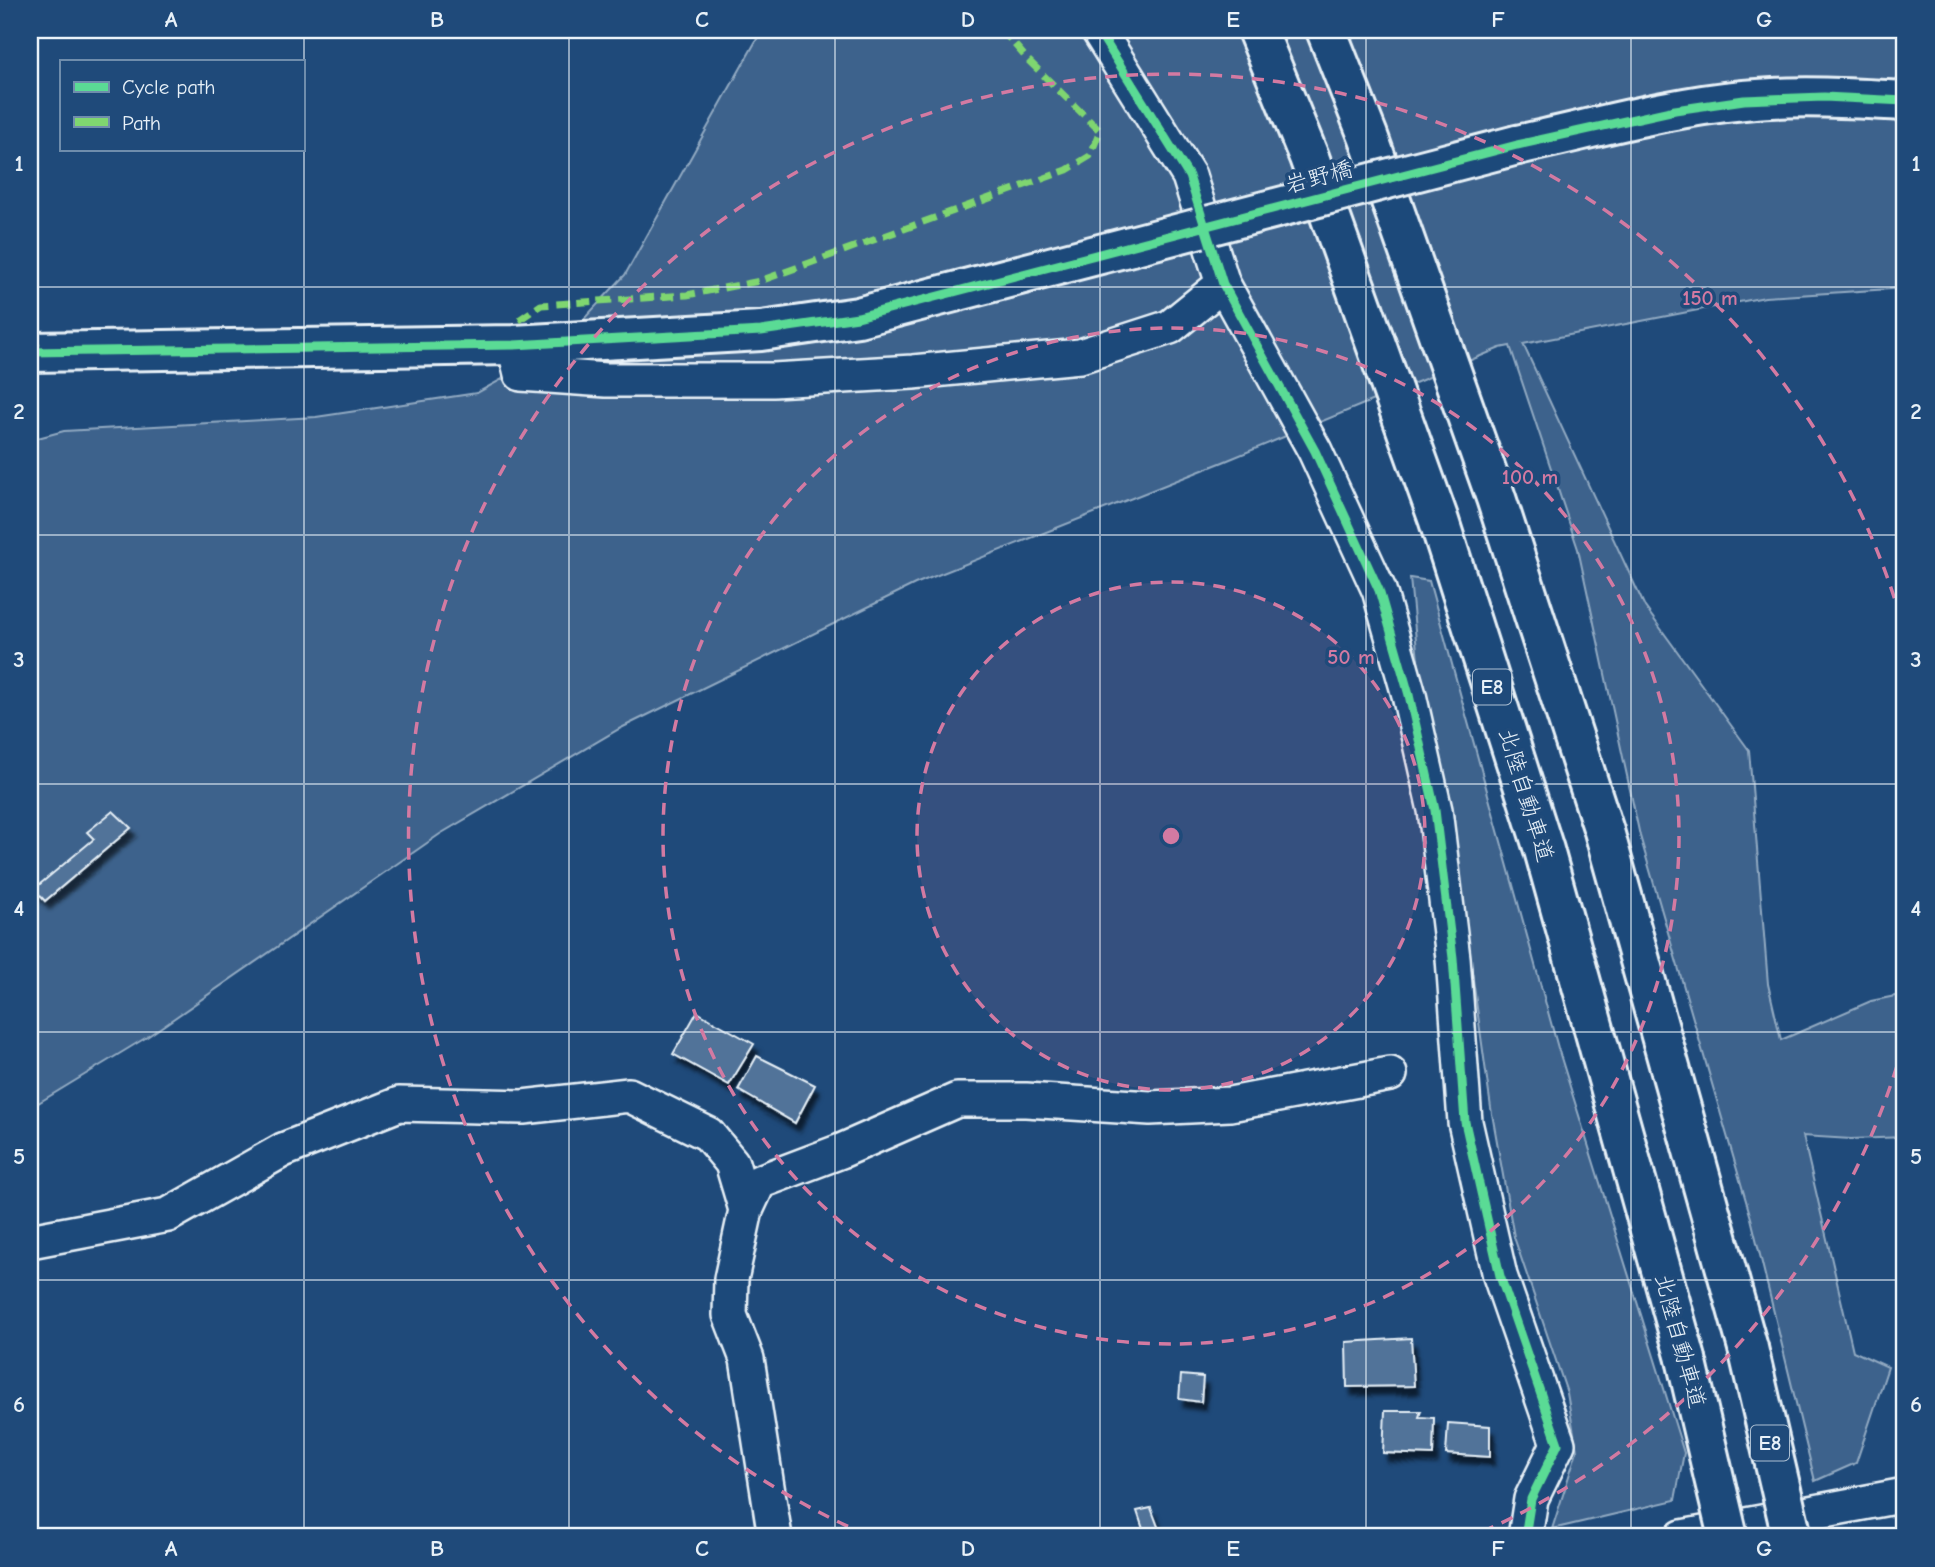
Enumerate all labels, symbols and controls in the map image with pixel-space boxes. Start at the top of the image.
text: A [165,6,178,33]
text: B [430,6,444,33]
text: C [695,6,709,33]
text: D [961,6,975,33]
text: E [1226,6,1240,33]
text: F [1491,6,1505,33]
text: G [1756,6,1772,33]
legend [60,60,304,150]
text: Cycle path [122,75,215,99]
text: Path [122,111,161,135]
text: 1 [14,150,24,177]
text: 1 [1911,150,1921,177]
street label: 岩野橋 [1282,155,1356,199]
text: 150 m [1682,286,1738,310]
text: 2 [13,398,25,425]
text: 2 [1910,398,1922,425]
text: 100 m [1502,465,1558,489]
text: 50 m [1327,645,1375,669]
text: 3 [13,646,25,673]
text: 3 [1910,646,1922,673]
road number: E8 [1473,670,1511,704]
street label: 北陸自動車道 [1493,725,1559,865]
centre of rings [1159,824,1183,848]
text: 4 [14,895,25,922]
text: 4 [1911,895,1922,922]
text: 5 [13,1143,25,1170]
text: 5 [1910,1143,1922,1170]
street label: 北陸自動車道 [1649,1271,1711,1411]
text: 6 [13,1391,25,1418]
text: 6 [1910,1391,1922,1418]
road number: E8 [1751,1426,1789,1460]
text: A [165,1535,178,1562]
text: B [430,1535,444,1562]
text: C [695,1535,709,1562]
text: D [961,1535,975,1562]
text: E [1226,1535,1240,1562]
text: F [1491,1535,1505,1562]
text: G [1756,1535,1772,1562]

